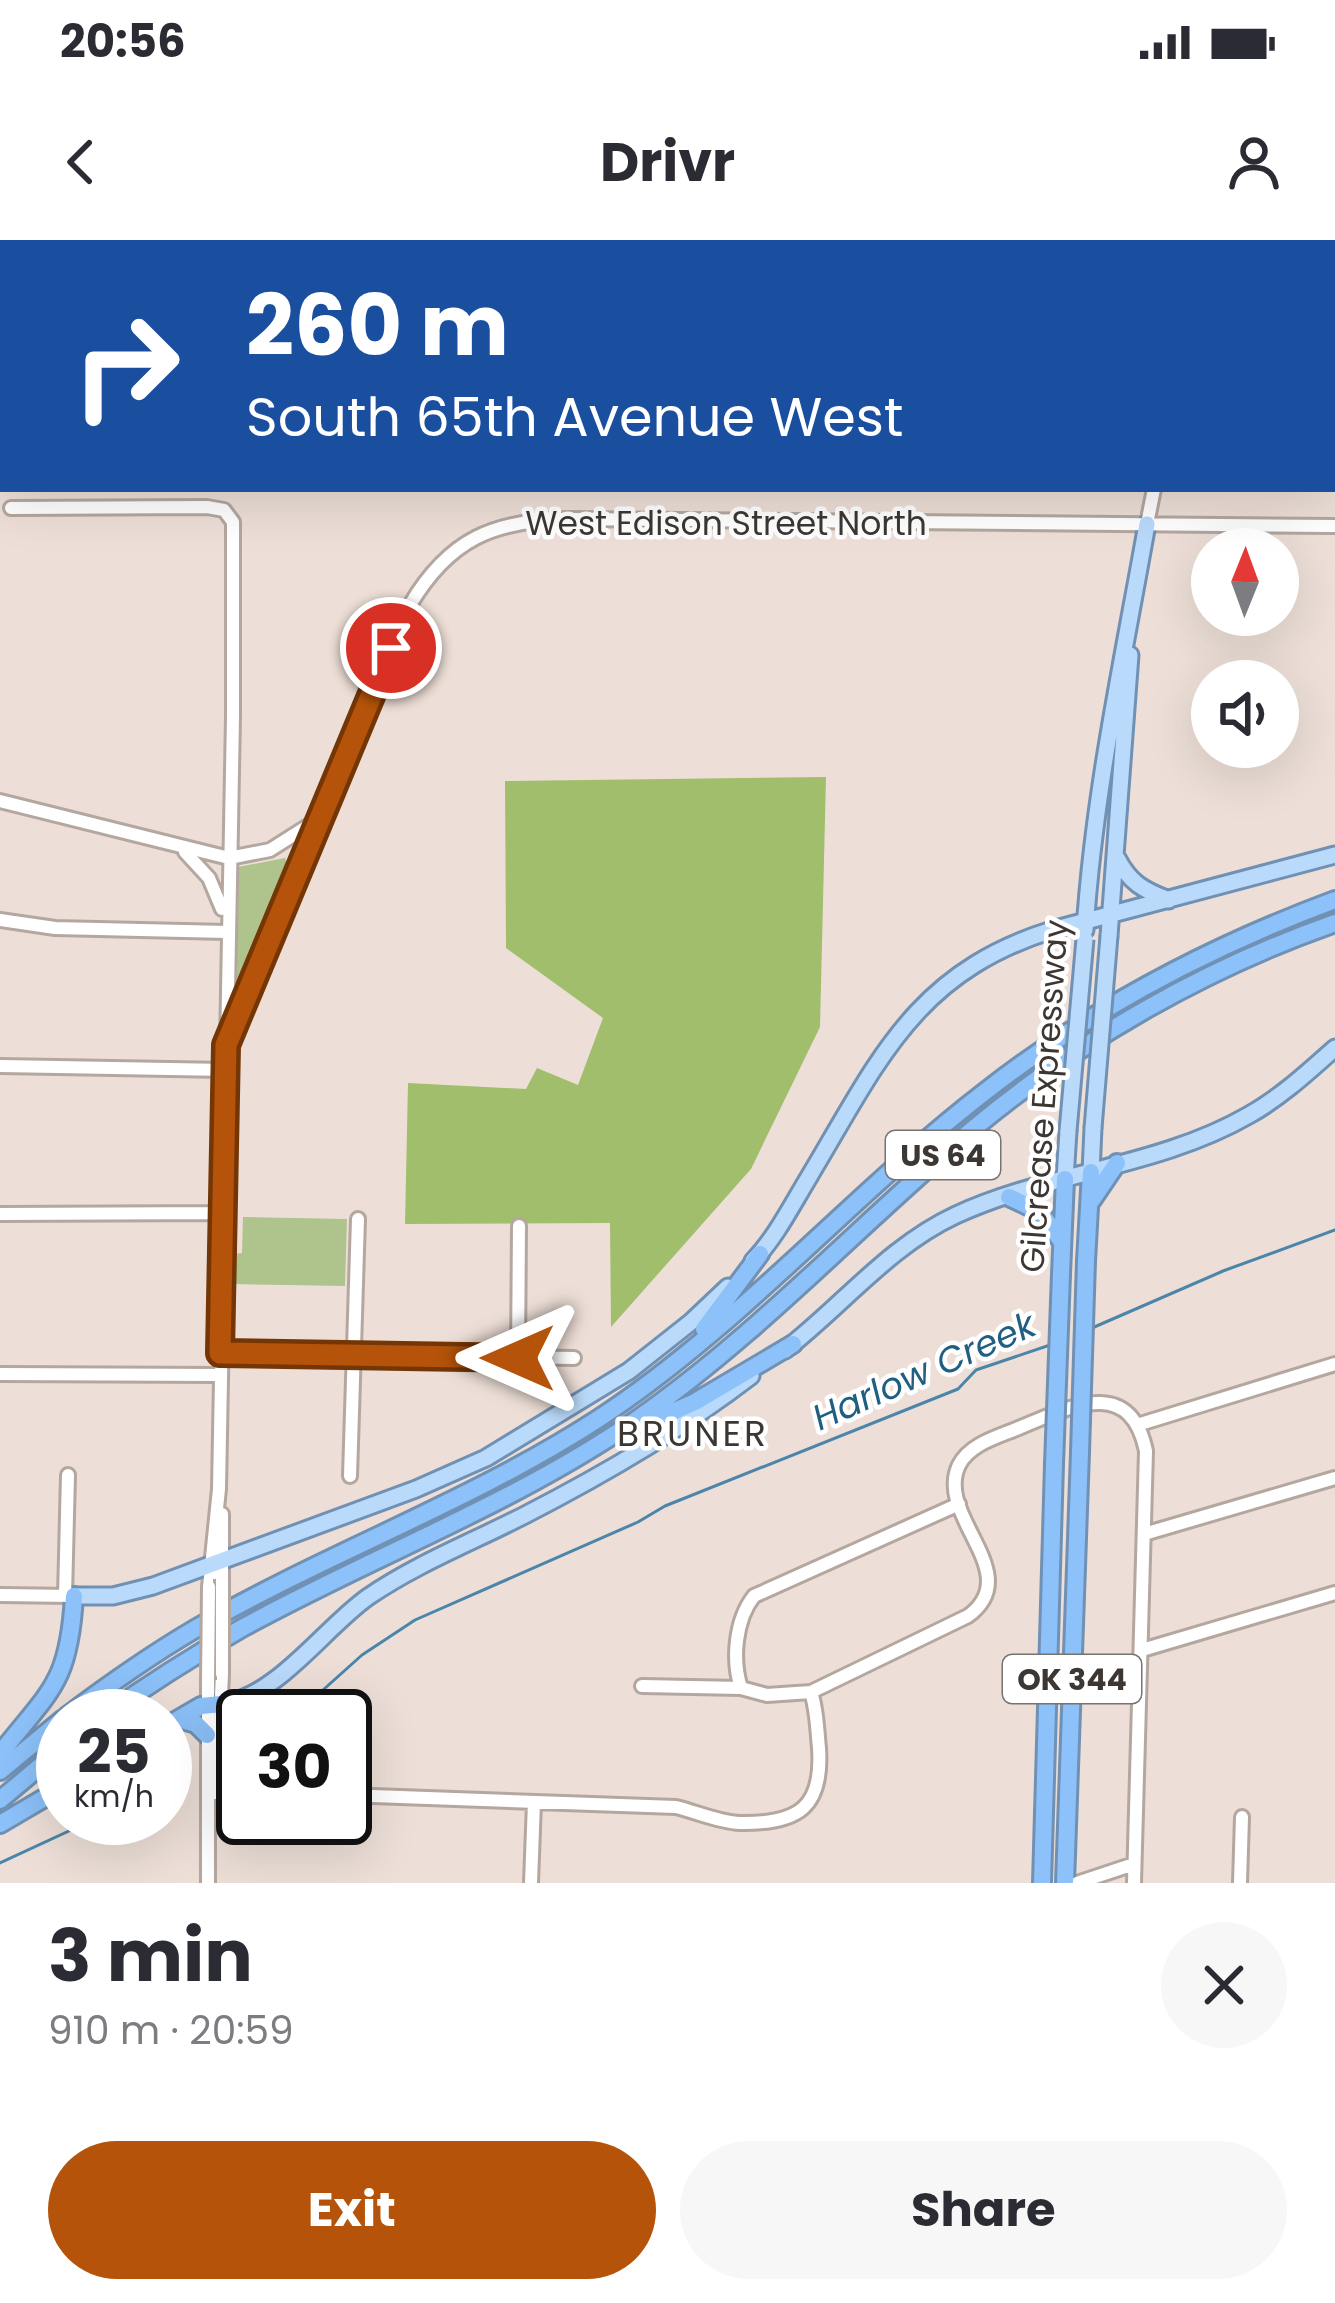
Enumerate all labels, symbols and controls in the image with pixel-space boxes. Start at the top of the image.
text: 20:56 [60,10,186,73]
text: Drivr [600,124,735,200]
icon: back [48,129,114,195]
icon: person [1221,129,1287,195]
text: 260 m [246,267,509,384]
icon: right [48,288,204,444]
text: South 65th Avenue West [246,379,904,455]
street label: West Edison Street North [525,500,927,547]
north arrow [1191,528,1299,636]
map controls [1191,528,1299,768]
pin [340,597,442,699]
icon: arrive [358,615,424,681]
button: sound [1191,660,1299,768]
street label: Gilcrease Expressway [1008,918,1080,1274]
road number: US 64 [886,1131,1000,1179]
position arrow [455,1295,581,1421]
water label: Harlow Creek [804,1298,1045,1443]
district label: BRUNER [617,1408,769,1459]
road number: OK 344 [1003,1655,1141,1703]
speed limit sign: 30 [216,1689,372,1845]
text: 25 [77,1710,151,1794]
text: km/h [74,1775,154,1818]
text: 3 min [48,1905,253,2006]
button: close [1161,1922,1287,2048]
text: 910 m · 20:59 [48,2003,294,2058]
button: Exit [48,2141,656,2279]
button: Share [680,2141,1287,2279]

